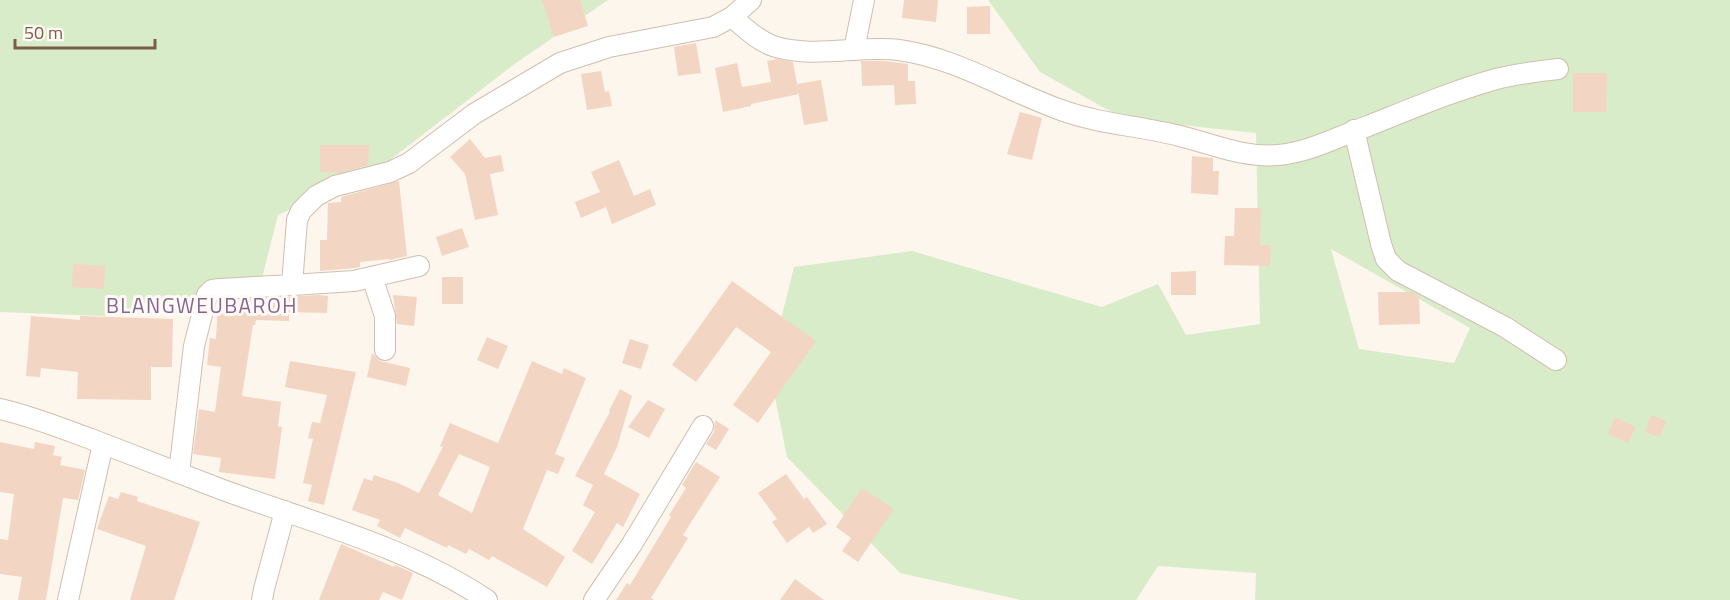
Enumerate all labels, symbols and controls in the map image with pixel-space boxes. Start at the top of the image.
scale bar [15,12,154,50]
text: 50 m [24,19,63,46]
district label: BLANGWEUBAROH [106,289,298,321]

